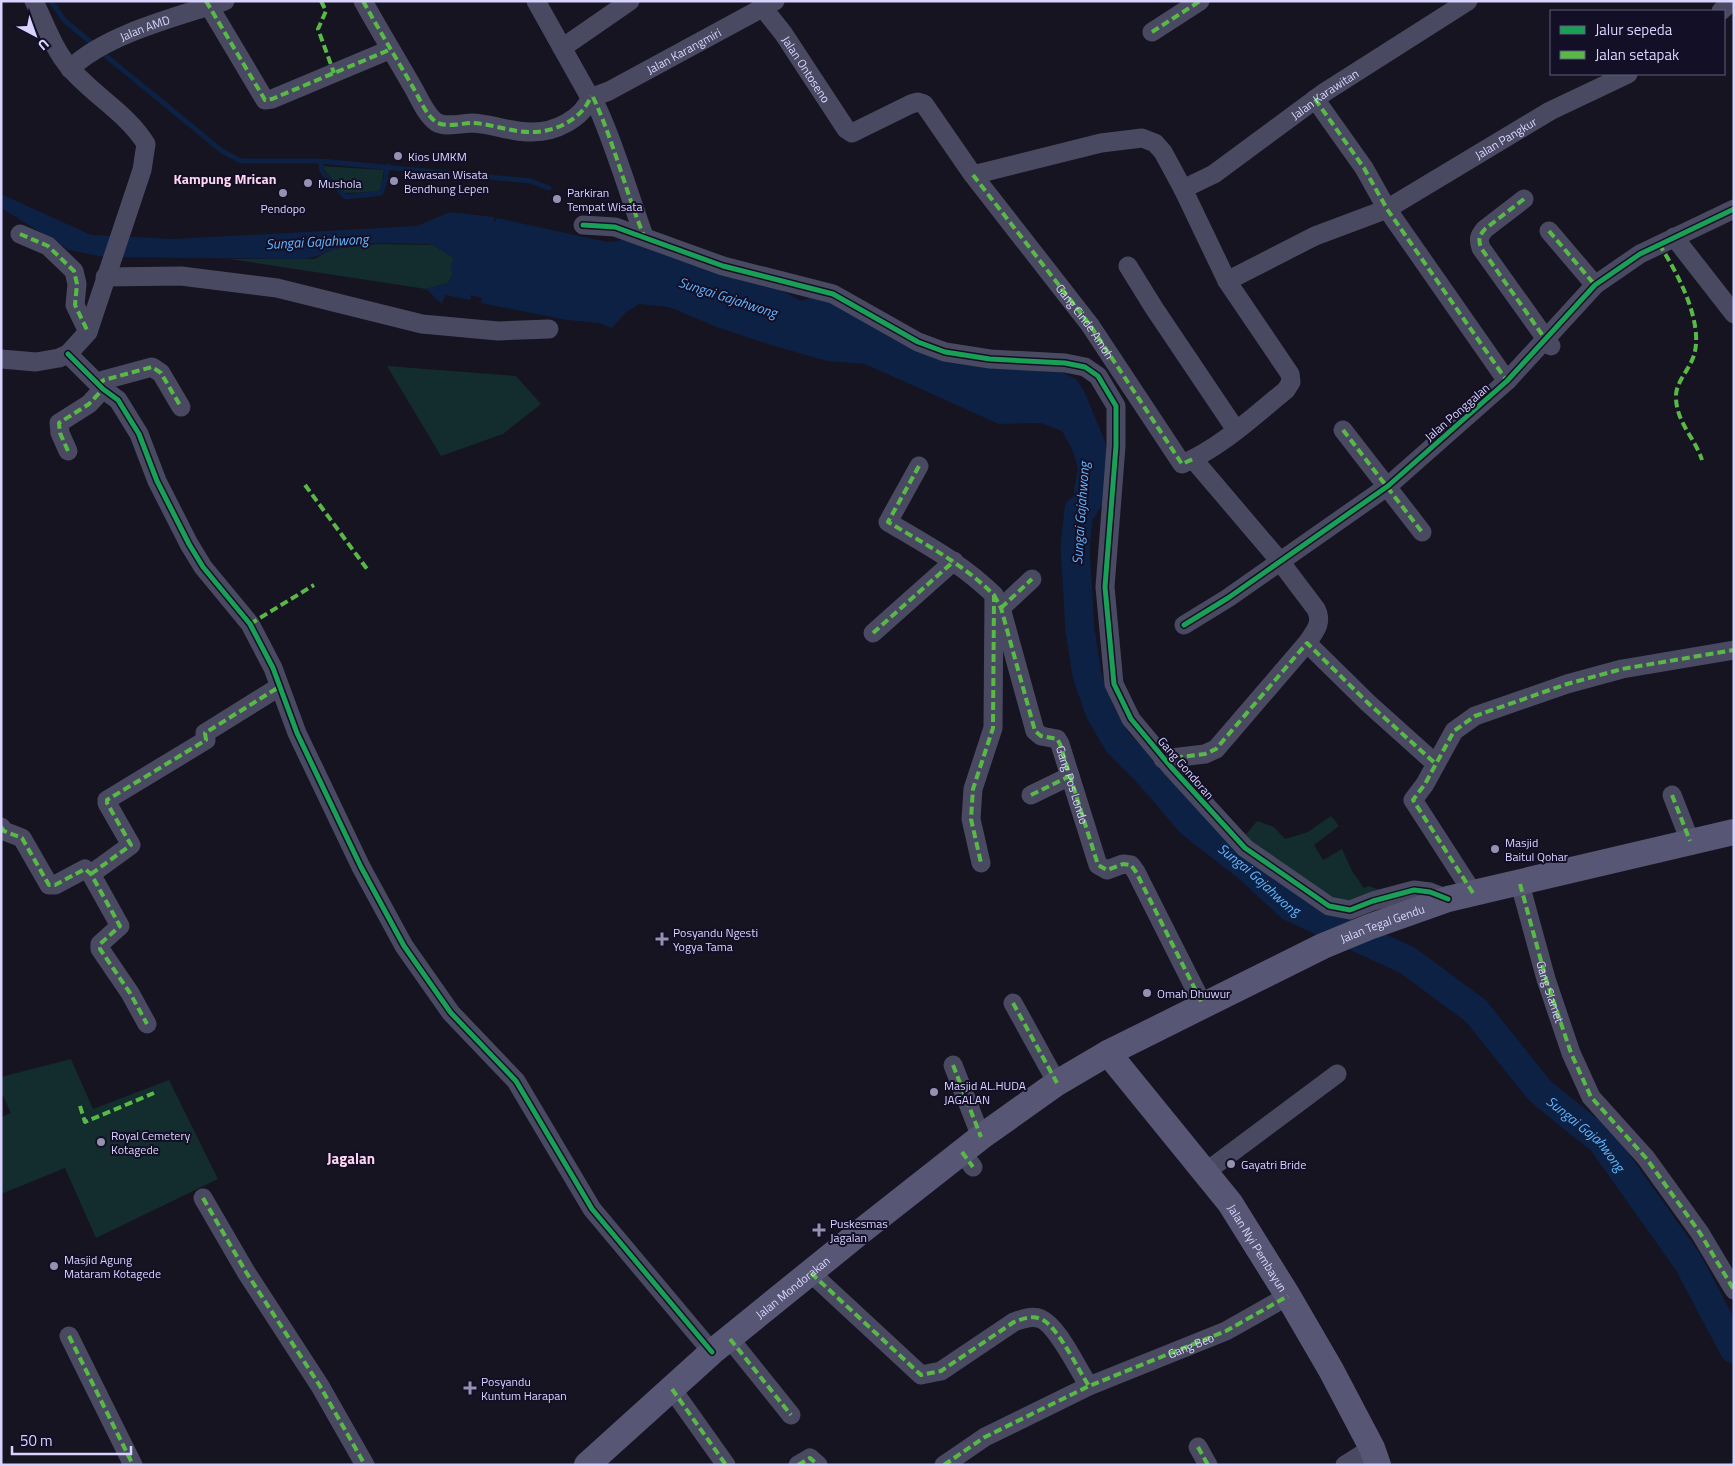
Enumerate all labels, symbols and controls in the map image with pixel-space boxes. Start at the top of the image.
street label: Jalan AMD [116,9,172,46]
north arrow [10,10,60,60]
legend [1550,10,1725,75]
text: Jalur sepeda [1595,18,1673,41]
street label: Jalan Karangmiri [643,23,724,79]
street label: Jalan Ontoseno [778,32,836,106]
text: U [34,34,54,56]
text: Jalan setapak [1595,43,1679,66]
street label: Jalan Karawitan [1286,64,1362,124]
street label: Jalan Pangkur [1471,112,1540,164]
place label: Kios UMKM [408,147,467,166]
marker: Kios UMKM [392,150,404,162]
place label: Kawasan Wisata Bendhung Lepen [404,165,489,198]
district label: Kampung Mrican [174,168,276,189]
place label: Mushola [318,174,362,193]
marker: Kawasan Wisata Bendhung Lepen [388,175,400,187]
marker: Mushola [302,177,314,189]
place label: Parkiran Tempat Wisata [567,183,643,216]
marker: Pendopo [277,187,289,199]
marker: Parkiran Tempat Wisata [551,193,563,205]
place label: Pendopo [261,199,305,218]
water label: Sungai Gajahwong [265,228,370,254]
water label: Sungai Gajahwong [676,271,781,323]
street label: Gang Cinde Amoh [1051,279,1119,363]
street label: Jalan Ponggalan [1420,378,1494,446]
water label: Sungai Gajahwong [1066,460,1094,565]
street label: Gang Gondoran [1153,732,1219,804]
street label: Gang Pos Londo [1052,743,1094,826]
place label: Masjid Baitul Qohar [1505,833,1568,866]
water label: Sungai Gajahwong [1214,838,1305,921]
marker: Masjid Baitul Qohar [1489,843,1501,855]
street label: Jalan Tegal Gendu [1337,899,1427,947]
place label: Posyandu Ngesti Yogya Tama [673,923,758,956]
marker: Posyandu Ngesti Yogya Tama [655,932,669,946]
street label: Gang Slamet [1532,959,1570,1026]
place label: Omah Dhuwur [1157,984,1230,1003]
marker: Omah Dhuwur [1141,987,1153,999]
place label: Masjid AL.HUDA JAGALAN [944,1076,1026,1109]
marker: Masjid AL.HUDA JAGALAN [928,1086,940,1098]
water label: Sungai Gajahwong [1543,1090,1632,1177]
place label: Royal Cemetery Kotagede [111,1126,191,1159]
marker: Royal Cemetery Kotagede [95,1136,107,1148]
district label: Jagalan [327,1147,375,1170]
place label: Gayatri Bride [1241,1155,1306,1174]
marker: Gayatri Bride [1225,1158,1237,1170]
street label: Jalan Nyi Pembayun [1223,1200,1293,1295]
place label: Puskesmas Jagalan [830,1214,888,1247]
marker: Puskesmas Jagalan [812,1223,826,1237]
place label: Masjid Agung Mataram Kotagede [64,1250,161,1283]
street label: Jalan Mondorakan [751,1251,834,1323]
marker: Masjid Agung Mataram Kotagede [48,1260,60,1272]
street label: Gang Beo [1165,1327,1217,1363]
place label: Posyandu Kuntum Harapan [481,1372,567,1405]
marker: Posyandu Kuntum Harapan [463,1381,477,1395]
scale bar [12,1424,131,1456]
text: 50 m [20,1429,53,1452]

